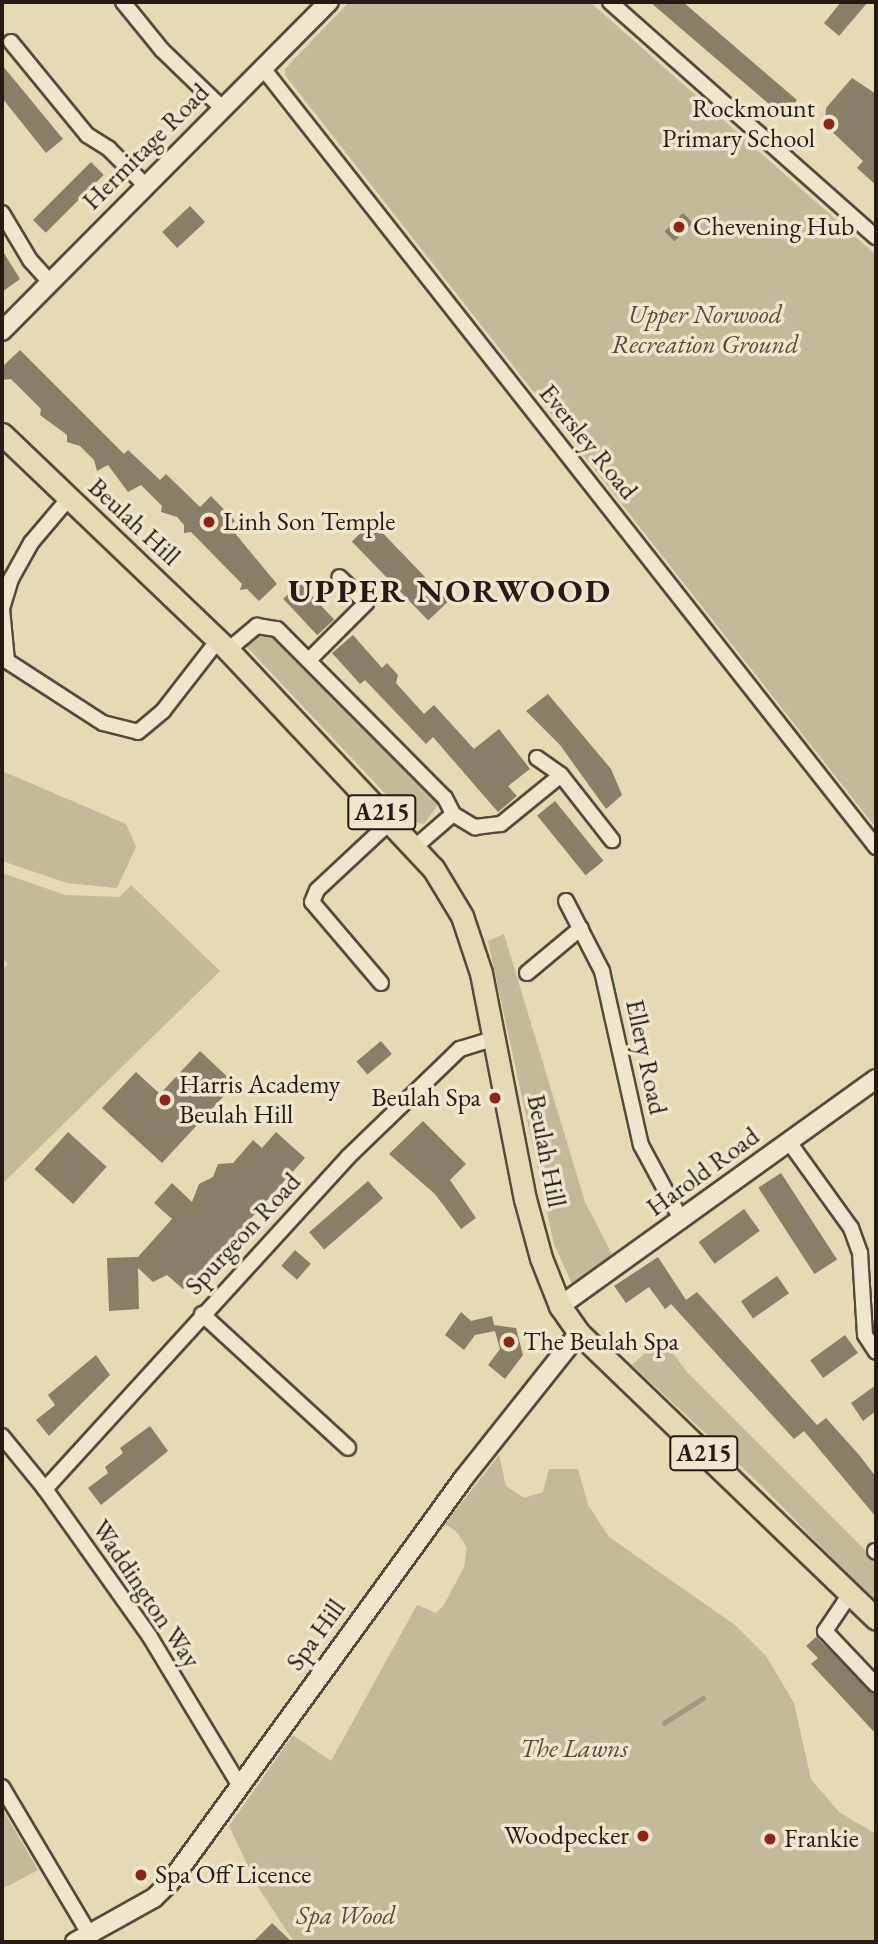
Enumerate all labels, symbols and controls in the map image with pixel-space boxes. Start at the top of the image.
street label: Hermitage Road [76,77,216,217]
place label: Rockmount Primary School [662,93,815,154]
marker: Rockmount Primary School [821,116,837,132]
place label: Chevening Hub [693,211,854,243]
marker: Chevening Hub [671,219,687,235]
park label: Upper Norwood Recreation Ground [611,299,799,360]
street label: Eversley Road [532,378,644,506]
street label: Beulah Hill [82,472,186,572]
place label: Linh Son Temple [223,506,395,538]
marker: Linh Son Temple [201,514,217,530]
district label: UPPER NORWOOD [290,571,610,611]
road number: A215 [347,792,417,832]
street label: Ellery Road [619,997,673,1117]
place label: Harris Academy Beulah Hill [179,1069,340,1130]
place label: Beulah Spa [371,1082,481,1114]
marker: Beulah Spa [487,1090,503,1106]
marker: Harris Academy Beulah Hill [157,1092,173,1108]
street label: Beulah Hill [520,1092,572,1210]
street label: Harold Road [641,1121,765,1223]
street label: Spurgeon Road [179,1167,307,1301]
place label: The Beulah Spa [523,1326,679,1358]
marker: The Beulah Spa [501,1334,517,1350]
road number: A215 [669,1433,739,1474]
street label: Waddington Way [85,1514,207,1674]
street label: Spa Hill [280,1593,352,1677]
park label: The Lawns [520,1733,628,1765]
place label: Woodpecker [504,1820,629,1852]
place label: Frankie [784,1823,859,1855]
marker: Woodpecker [635,1828,651,1844]
marker: Frankie [762,1831,778,1847]
place label: Spa Off Licence [155,1859,311,1891]
marker: Spa Off Licence [133,1867,149,1883]
park label: Spa Wood [296,1900,396,1932]

